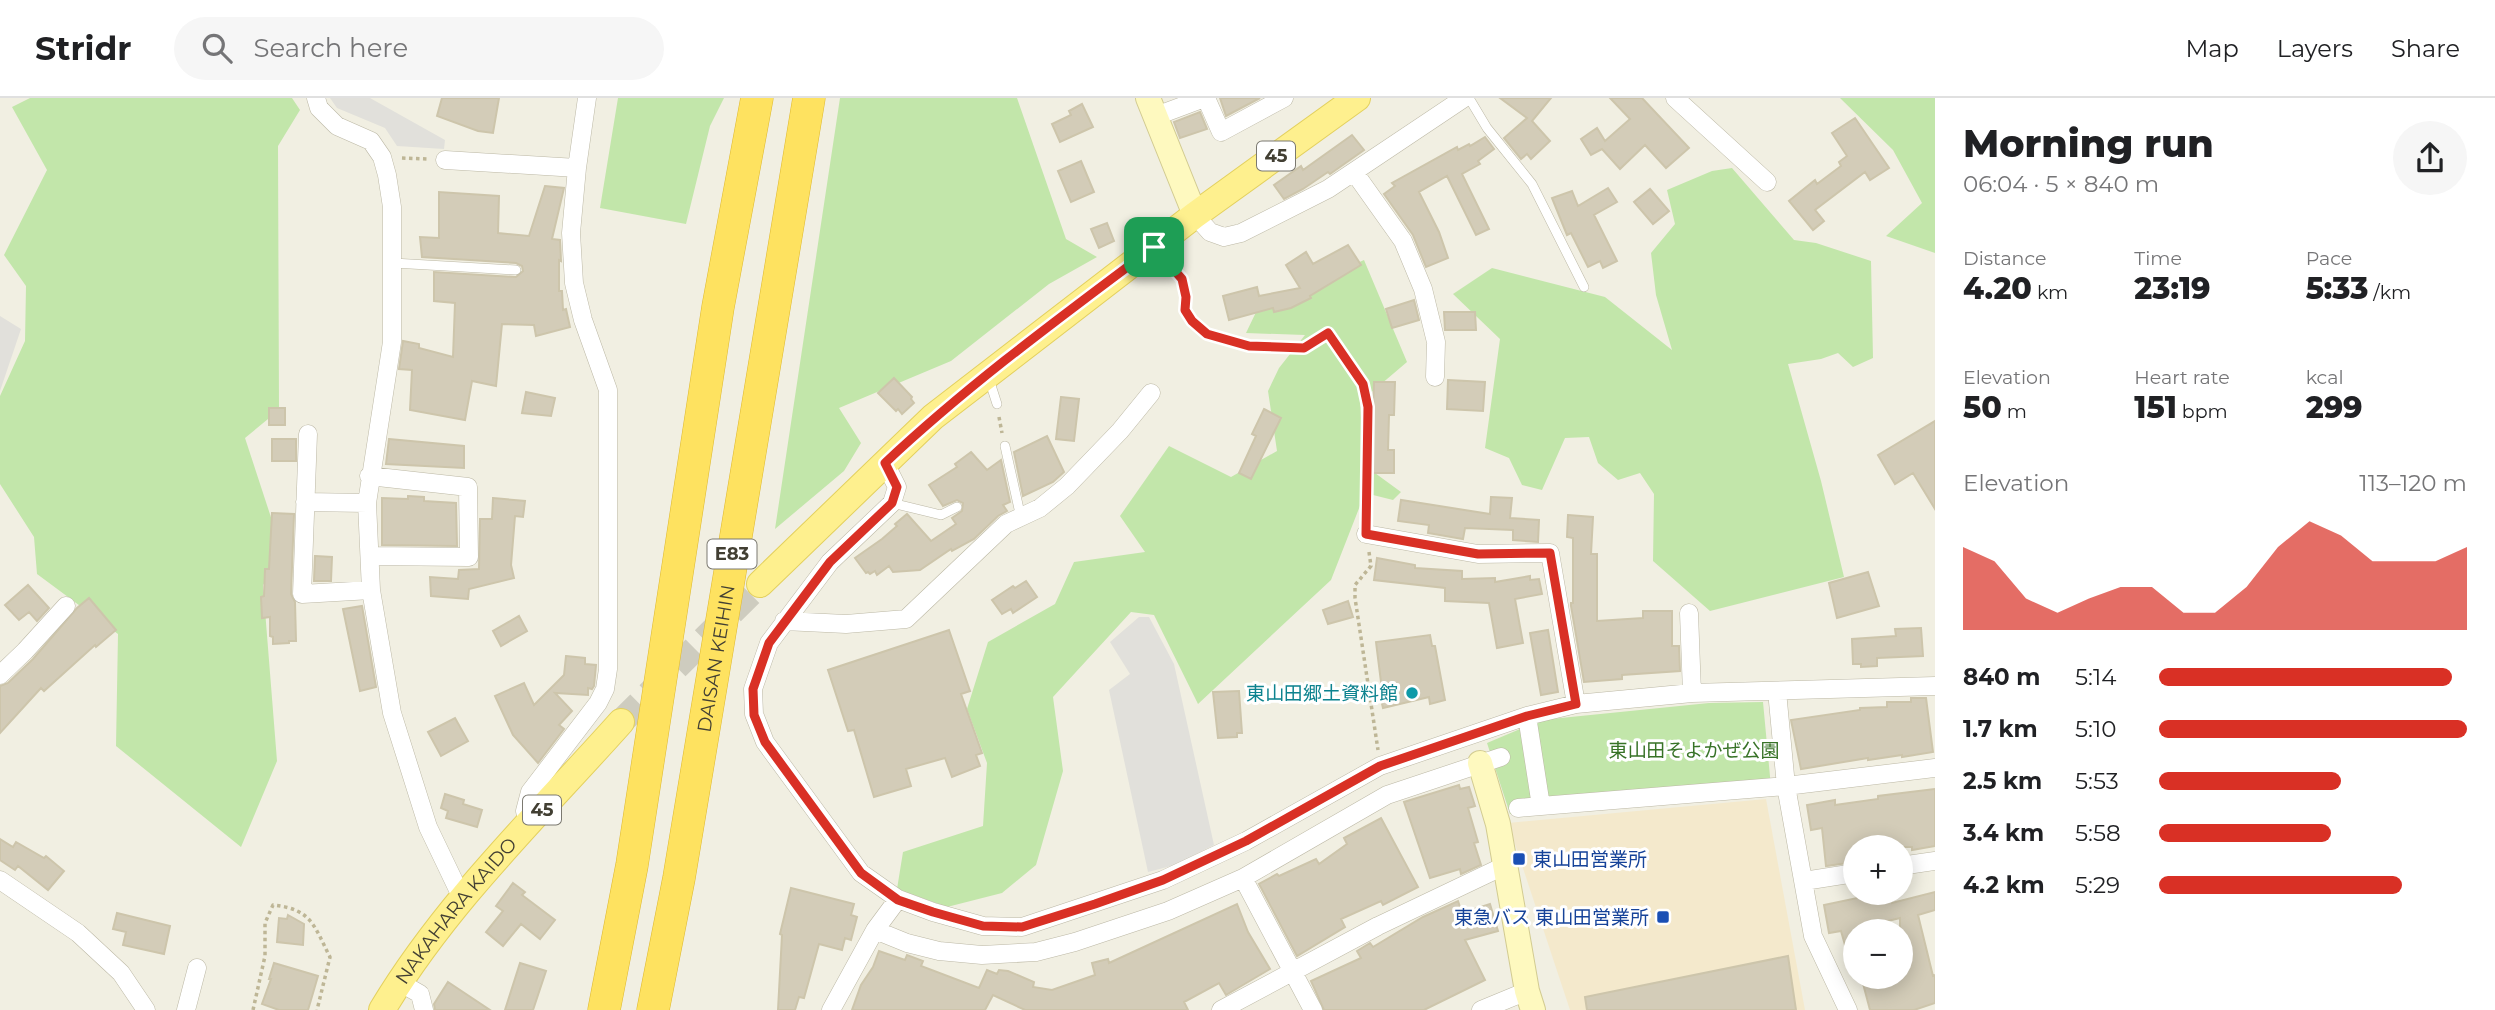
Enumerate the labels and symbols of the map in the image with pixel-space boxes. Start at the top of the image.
road number: 45 [1257,142,1295,170]
pin [1124,217,1184,277]
road number: E83 [708,540,756,568]
street label: DAISAN KEIHIN [692,583,739,734]
place label: 東山田郷土資料館 [1246,682,1398,705]
marker: 東山田郷土資料館 [1404,685,1420,701]
park label: 東山田そよかぜ公園 [1608,739,1780,762]
road number: 45 [523,796,561,824]
street label: NAKAHARA KAIDO [390,833,521,988]
place label: 東山田営業所 [1533,848,1647,871]
marker: 東山田営業所 [1511,851,1527,867]
place label: 東急バス 東山田営業所 [1454,906,1649,929]
marker: 東急バス 東山田営業所 [1655,909,1671,925]

